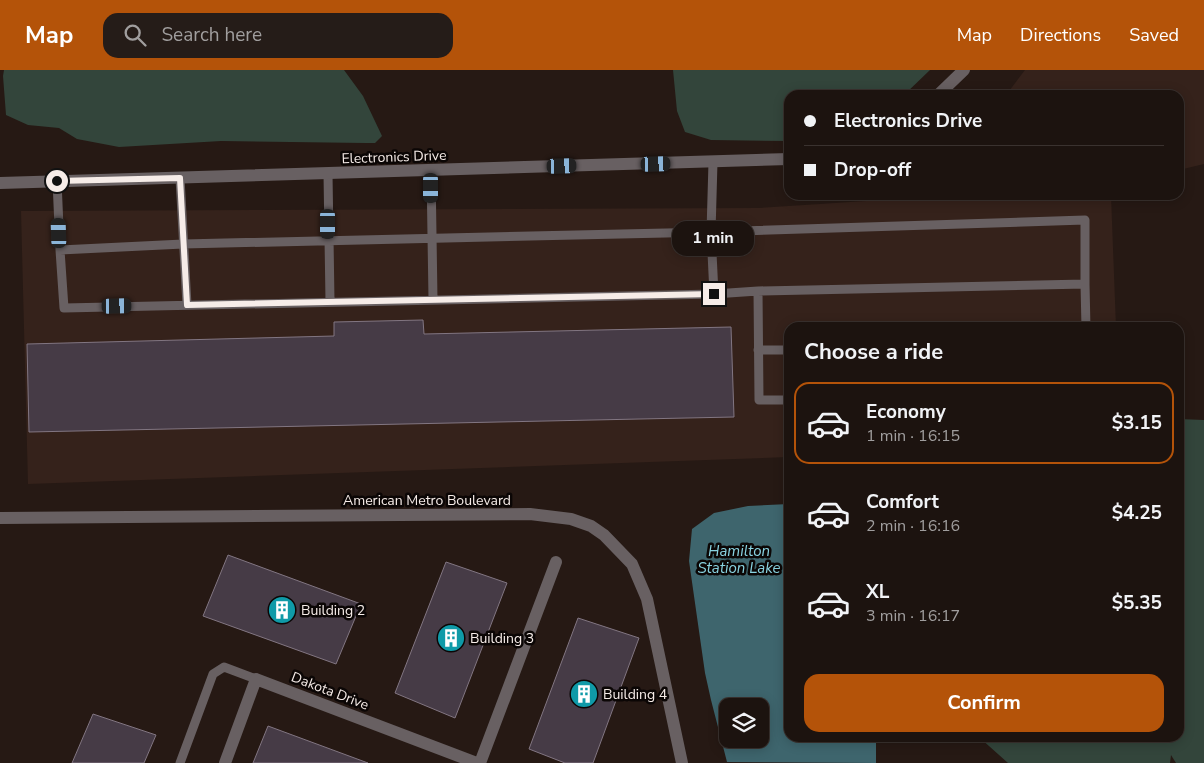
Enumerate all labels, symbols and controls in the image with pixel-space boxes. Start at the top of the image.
search box [103,13,453,58]
text: Map [25,19,73,51]
icon: search [121,21,149,49]
text: Search here [161,22,262,48]
text: Map [957,23,992,47]
text: Directions [1020,23,1101,47]
text: Saved [1129,23,1179,47]
text: Electronics Drive [834,108,982,134]
street label: Electronics Drive [341,146,447,168]
car [640,156,671,172]
text: Drop-off [834,157,911,183]
car [546,158,577,174]
route start [46,170,68,192]
car [423,173,438,203]
car [320,209,335,239]
car [50,218,67,248]
callout: 1 min [673,222,755,256]
text: 1 min [692,227,734,249]
route end [703,283,725,305]
car [101,298,132,314]
text: Choose a ride [804,337,943,367]
text: Economy [866,399,946,425]
icon: car [806,401,851,446]
text: $3.15 [1112,410,1162,436]
text: 1 min · 16:15 [866,425,960,447]
text: Comfort [866,489,939,515]
street label: American Metro Boulevard [343,491,511,510]
icon: car [806,491,851,536]
text: $4.25 [1112,500,1162,526]
text: 2 min · 16:16 [866,515,960,537]
water label: Hamilton Station Lake [697,541,781,578]
text: XL [866,579,889,605]
icon: car [806,581,851,626]
text: $5.35 [1112,590,1162,616]
building icon: Building 2 [267,595,297,625]
place label: Building 2 [301,601,365,620]
text: 3 min · 16:17 [866,605,960,627]
building icon: Building 3 [436,623,466,653]
place label: Building 3 [470,629,534,648]
street label: Dakota Drive [289,668,371,714]
button: Confirm [804,674,1164,732]
building icon: Building 4 [569,679,599,709]
place label: Building 4 [603,685,667,704]
map controls [719,698,769,748]
button: layers [719,698,769,748]

